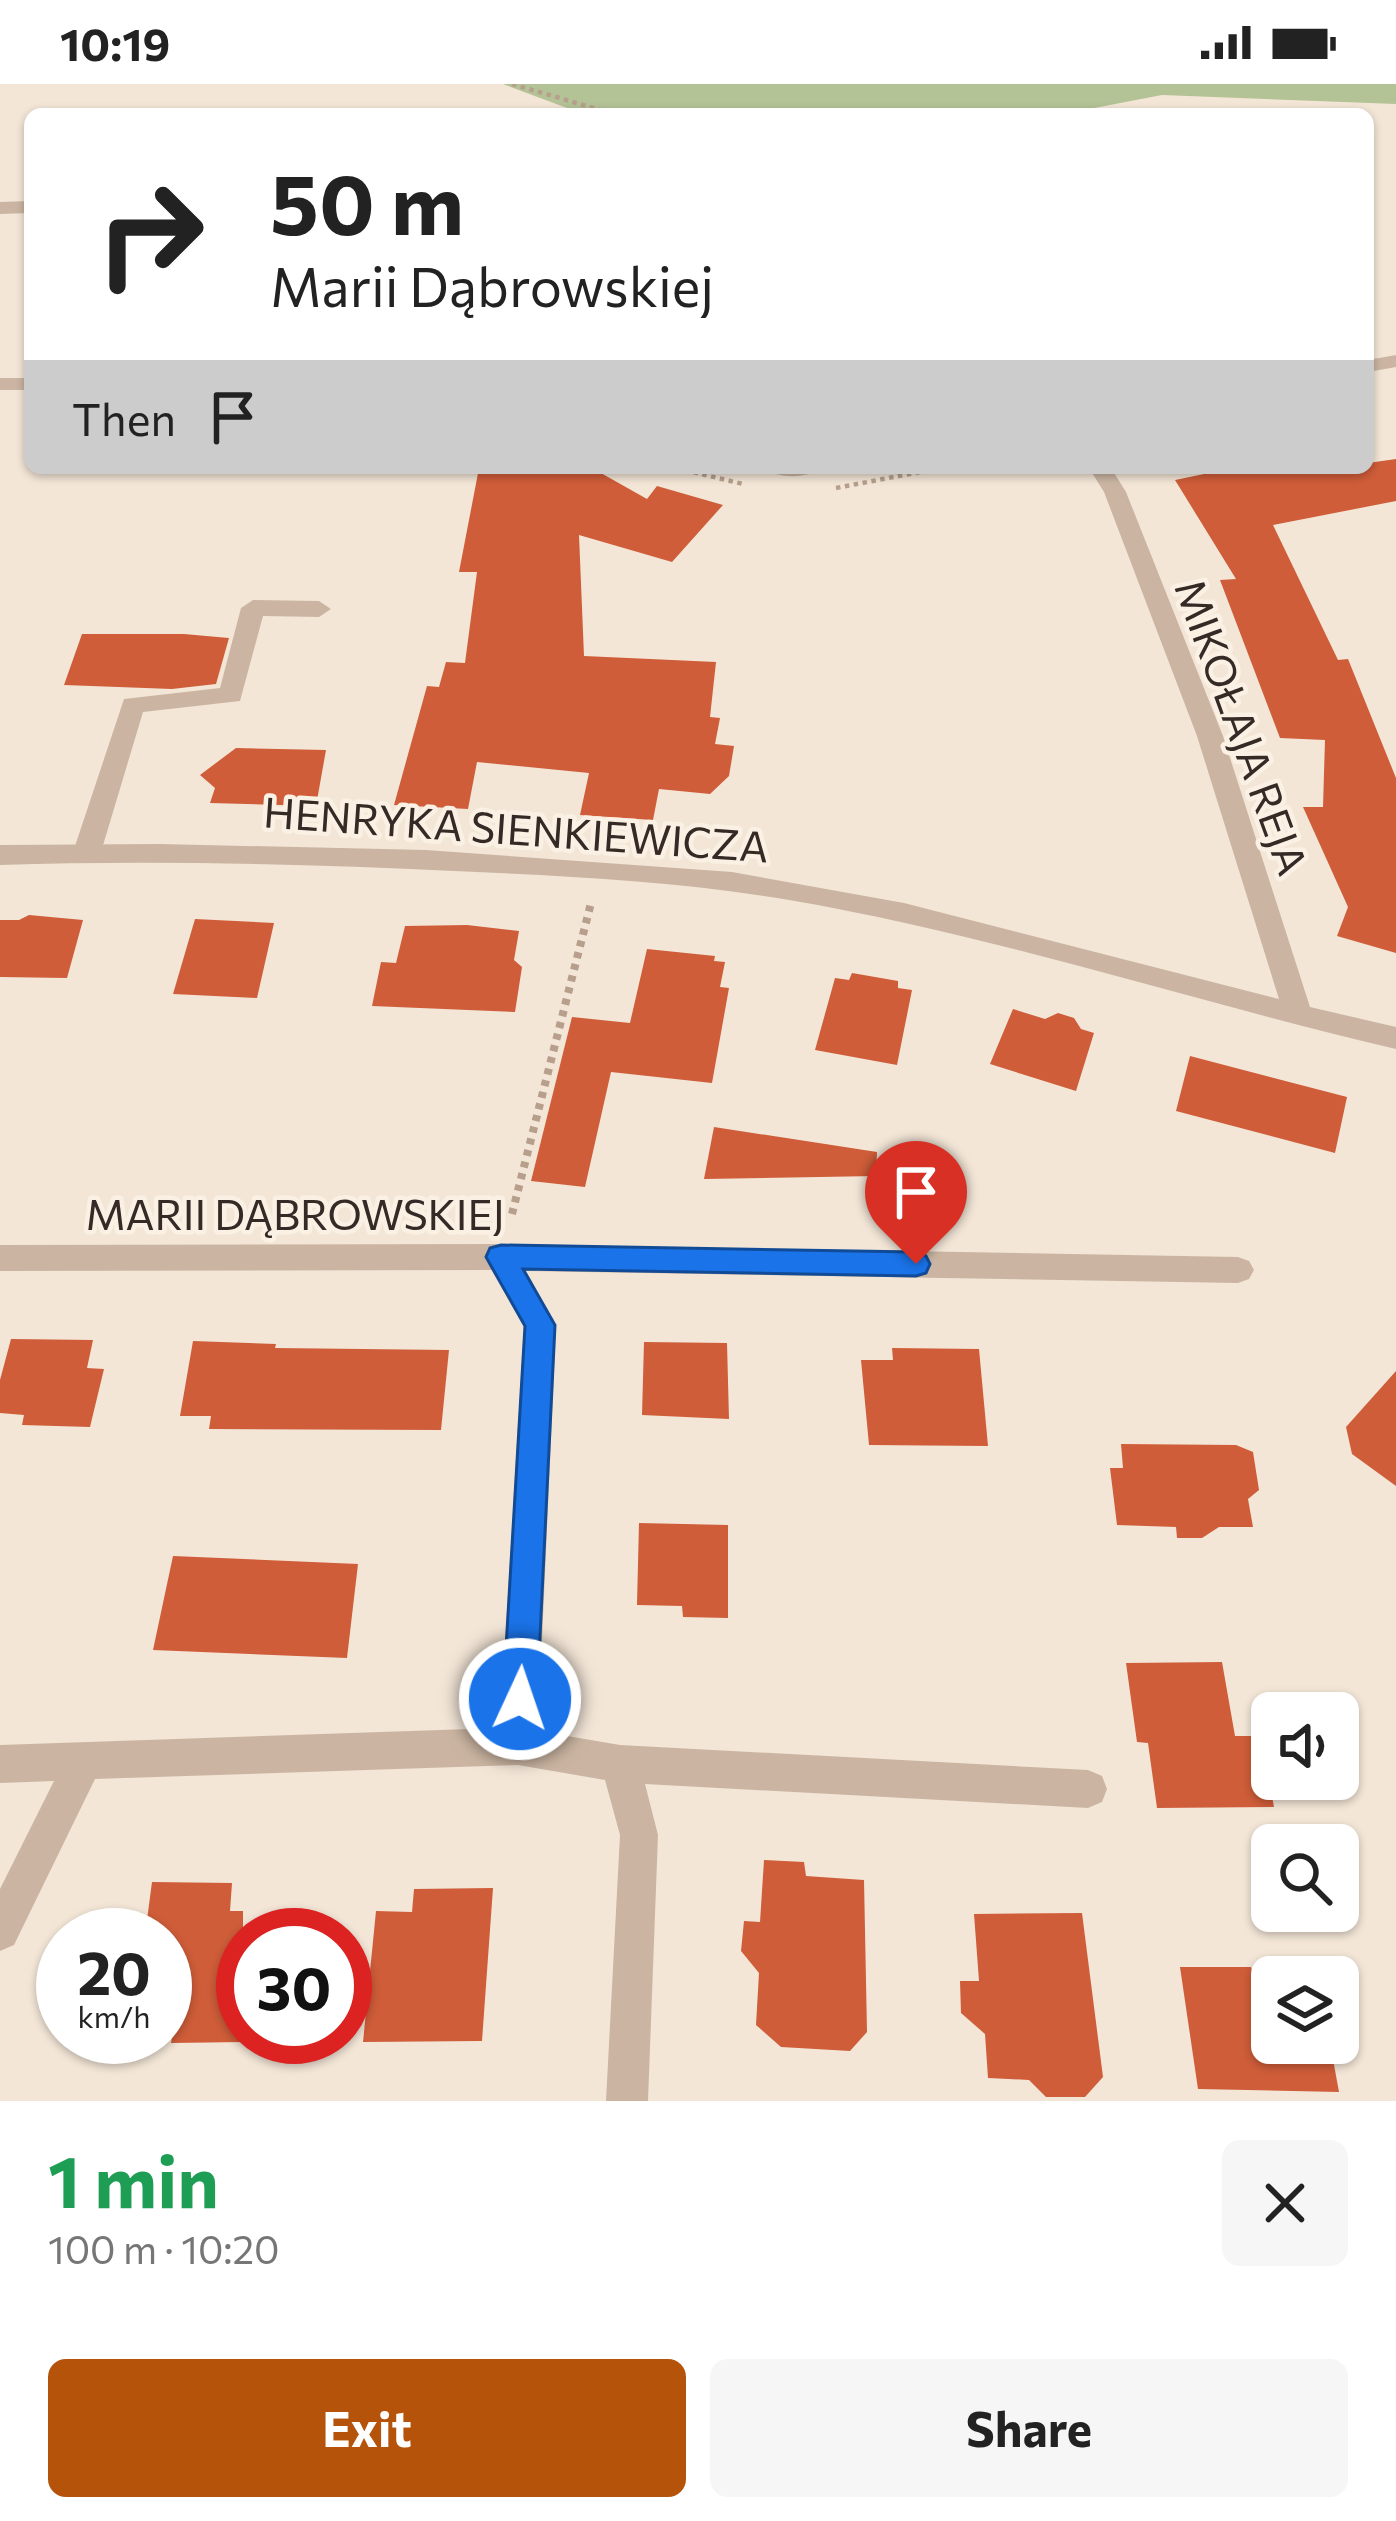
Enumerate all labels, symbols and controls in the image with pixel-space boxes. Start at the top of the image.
text: 10:19 [60,15,170,70]
text: 50 m [270,150,464,252]
icon: right [72,156,228,312]
text: Marii Dąbrowskiej [270,252,714,318]
icon: arrive [200,384,266,450]
text: Then [72,390,176,445]
street label: MIKOŁAJA REJA [1165,571,1320,881]
street label: HENRYKA SIENKIEWICZA [262,784,770,872]
pin [865,1141,967,1264]
icon: arrive [883,1159,949,1225]
street label: MARII DĄBROWSKIEJ [85,1187,505,1239]
position arrow [457,1636,583,1762]
map controls [1251,1692,1359,2064]
button: sound [1251,1692,1359,1800]
button: search [1251,1824,1359,1932]
speed limit sign: 30 [216,1908,372,2064]
text: 20 [77,1934,151,2007]
button: layers [1251,1956,1359,2064]
text: km/h [78,1997,150,2034]
text: 1 min [48,2135,219,2223]
button: close [1222,2140,1348,2266]
text: 100 m · 10:20 [48,2224,280,2272]
button: Exit [48,2359,686,2497]
button: Share [710,2359,1348,2497]

